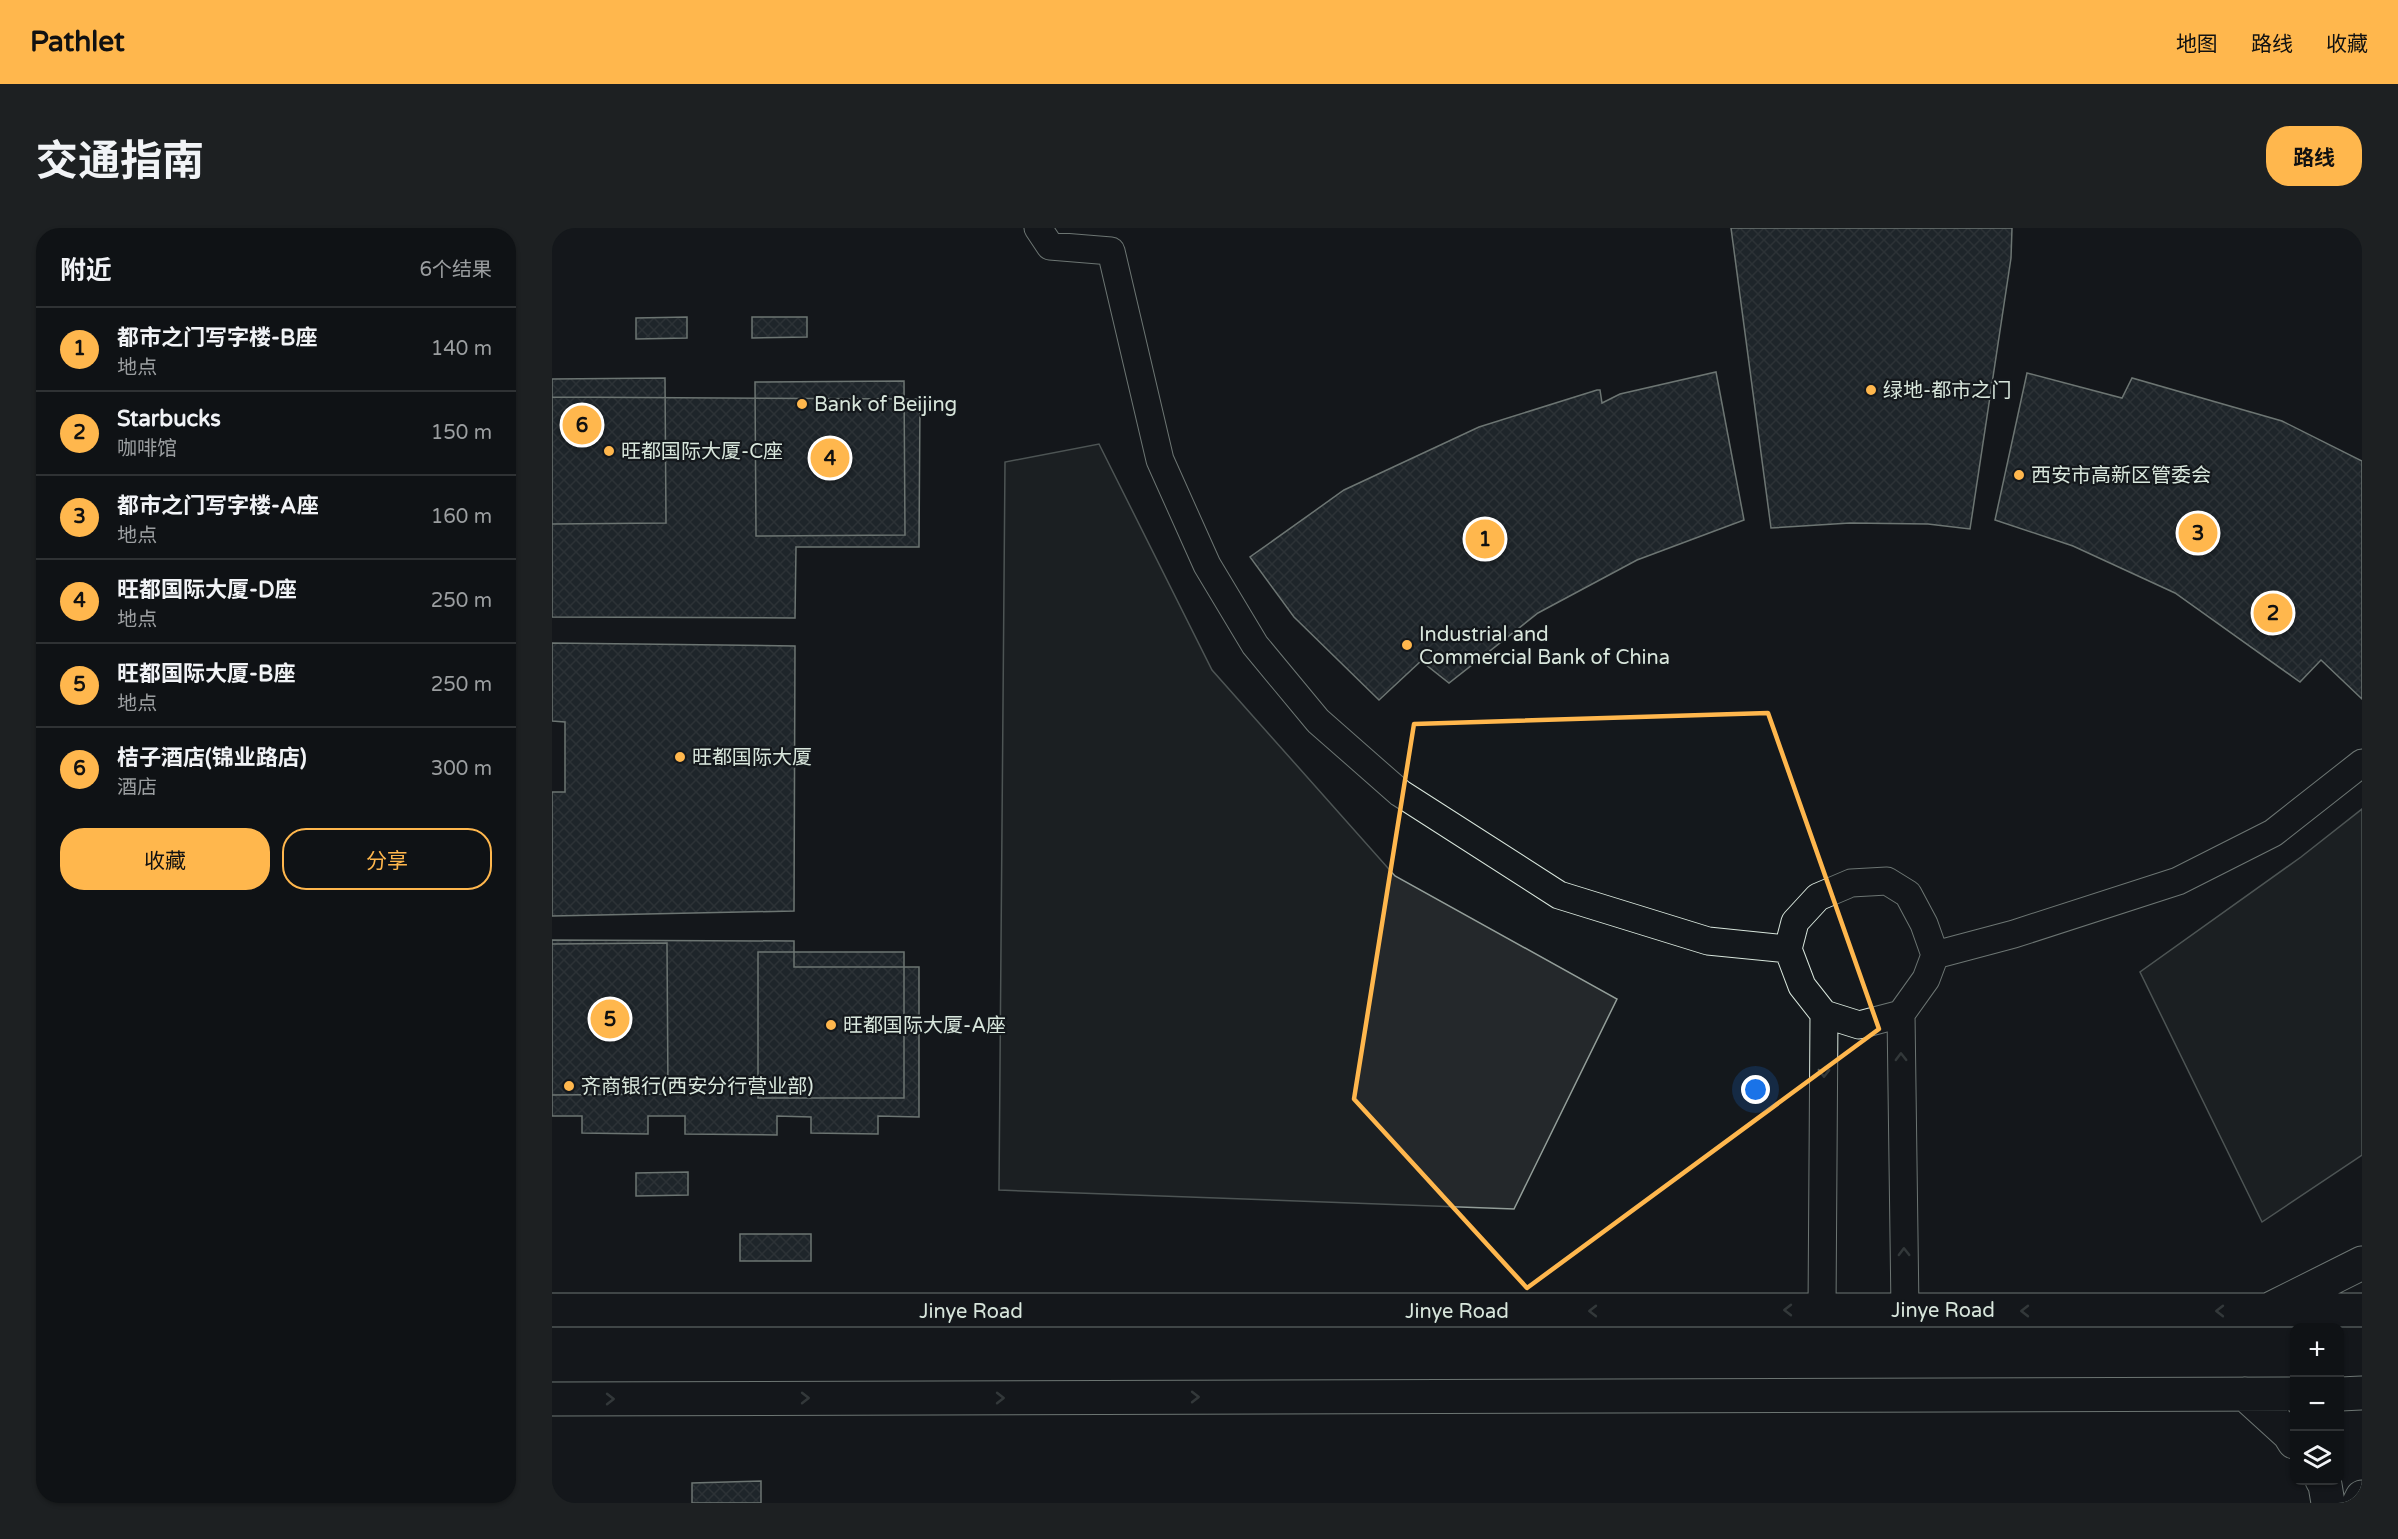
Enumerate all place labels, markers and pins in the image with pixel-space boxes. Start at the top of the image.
place label: 绿地-都市之门 [1883,379,2011,403]
marker: 绿地-都市之门 [1864,383,1878,397]
place label: Bank of Beijing [814,393,957,417]
marker: Bank of Beijing [795,397,809,411]
pin: 6 [562,402,602,448]
pin: 4 [810,436,850,480]
place label: 旺都国际大厦-C座 [621,440,783,464]
marker: 旺都国际大厦-C座 [602,444,616,458]
place label: 西安市高新区管委会 [2031,464,2211,488]
marker: 西安市高新区管委会 [2012,468,2026,482]
pin: 3 [2178,510,2218,556]
pin: 1 [1466,516,1504,562]
pin: 2 [2254,590,2292,636]
place label: Industrial and Commercial Bank of China [1419,623,1670,670]
marker: Industrial and Commercial Bank of China [1400,638,1414,652]
place label: 旺都国际大厦 [692,746,812,770]
marker: 旺都国际大厦 [673,750,687,764]
pin: 5 [590,996,630,1042]
place label: 旺都国际大厦-A座 [843,1014,1006,1038]
marker: 旺都国际大厦-A座 [824,1018,838,1032]
place label: 齐商银行(西安分行营业部) [581,1075,813,1099]
marker: 齐商银行(西安分行营业部) [562,1079,576,1093]

